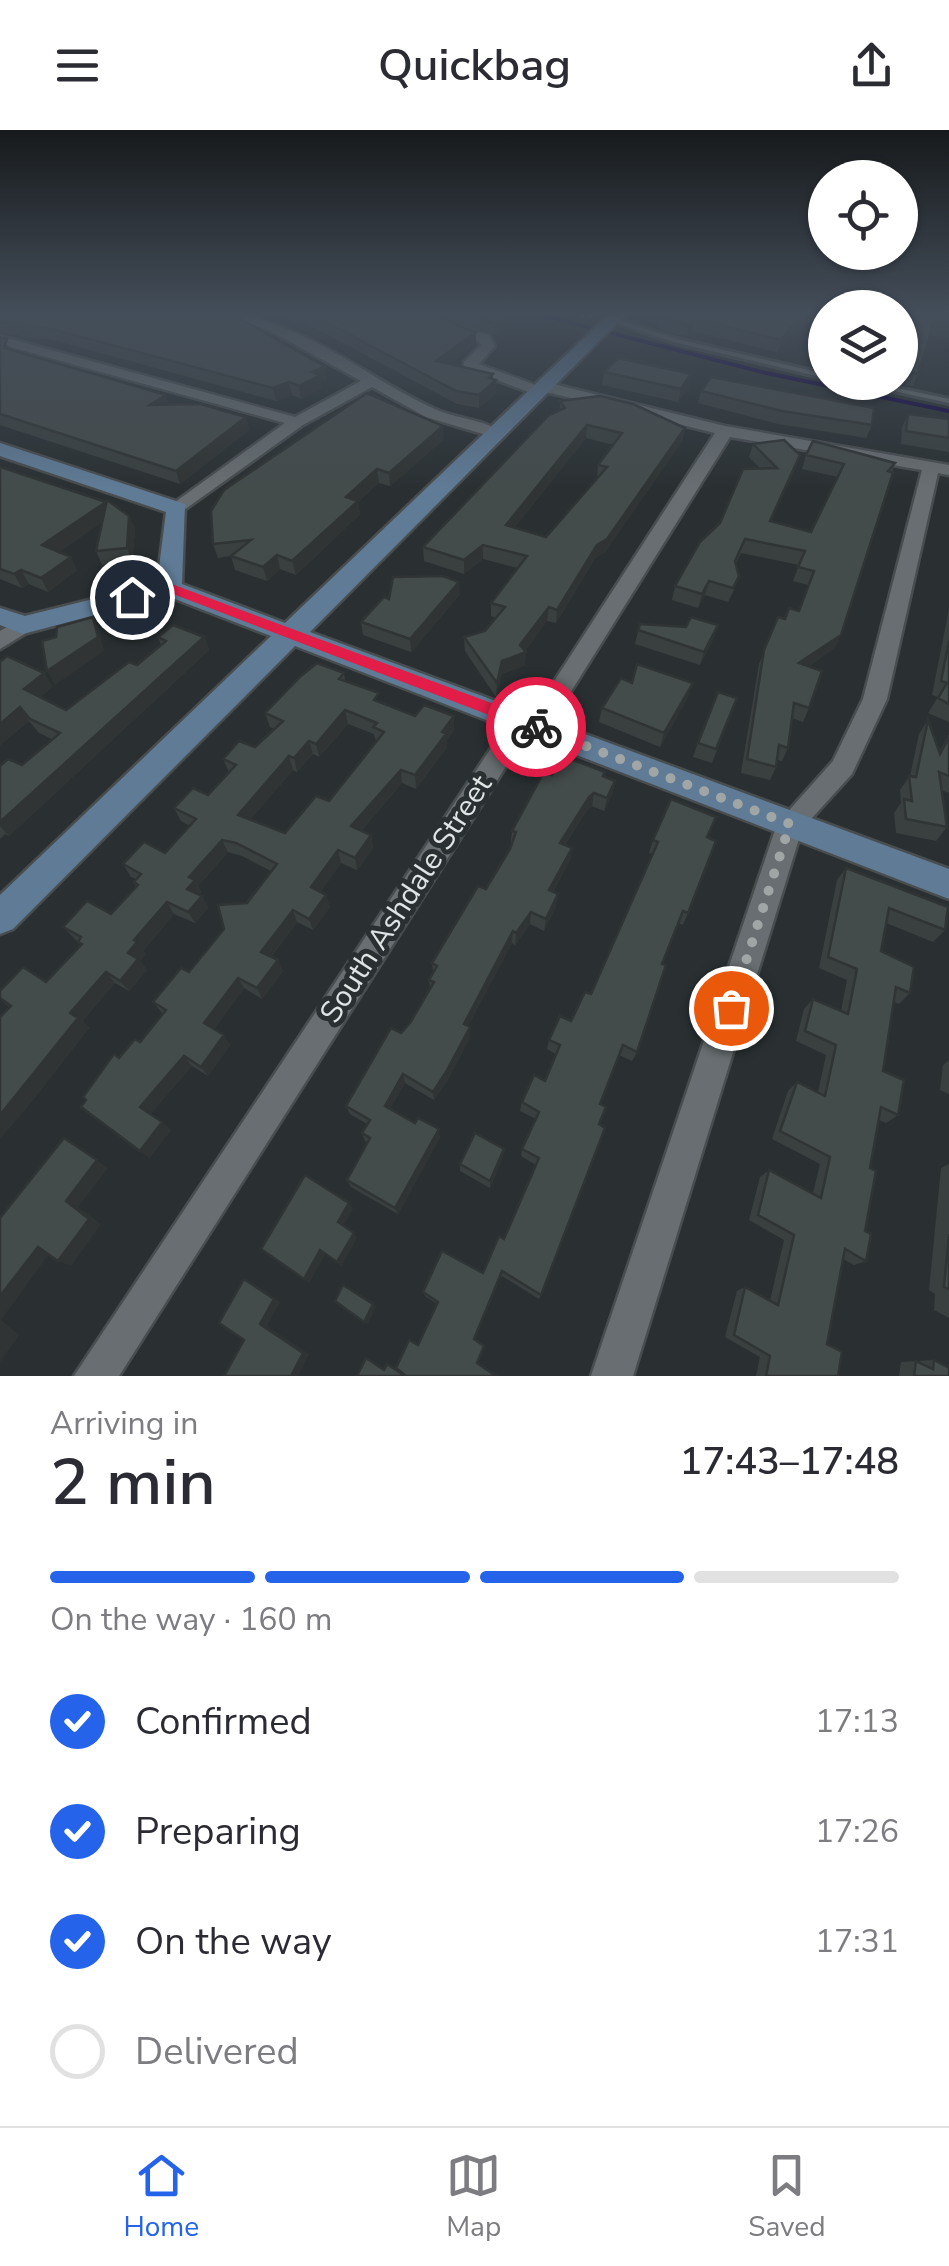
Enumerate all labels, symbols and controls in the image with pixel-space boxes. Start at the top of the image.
text: Quickbag [378,35,571,96]
icon: menu [50,38,105,93]
icon: share [844,38,899,93]
map controls [808,160,918,400]
button: locate [808,160,918,270]
button: layers [808,290,918,400]
pin [90,555,175,640]
icon: home [105,570,160,625]
courier [486,677,586,777]
icon: bike [509,700,564,755]
street label: South Ashdale Street [310,767,502,1031]
pin [689,966,774,1051]
icon: bag [704,981,759,1036]
text: Arriving in [50,1402,198,1445]
text: 17:43–17:48 [680,1436,899,1487]
text: 2 min [50,1438,216,1527]
text: On the way · 160 m [50,1598,332,1641]
icon: check [50,1694,105,1749]
text: Confirmed [135,1696,312,1747]
text: 17:13 [815,1700,899,1743]
icon: check [50,1804,105,1859]
text: Preparing [135,1806,301,1857]
text: 17:26 [815,1810,899,1853]
icon: check [50,1914,105,1969]
text: On the way [135,1916,331,1967]
text: 17:31 [815,1920,899,1963]
text: Delivered [135,2026,299,2077]
tab: Home [123,2148,199,2246]
tab: Map [446,2148,501,2246]
tab: Saved [748,2148,826,2246]

